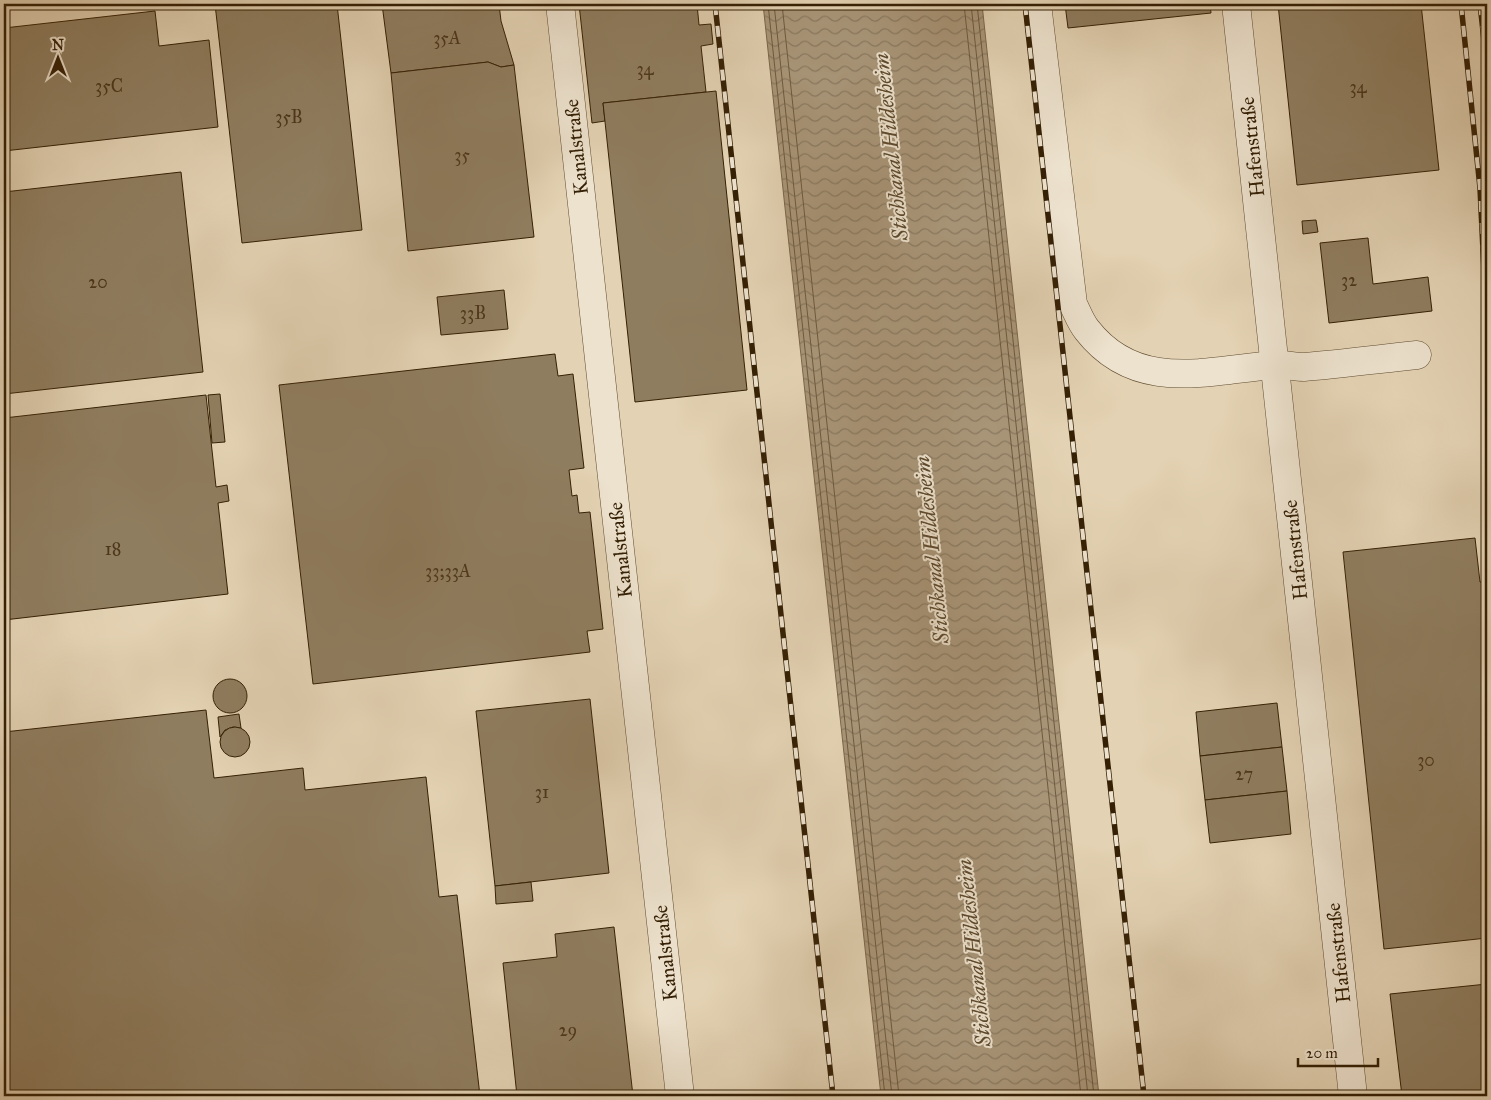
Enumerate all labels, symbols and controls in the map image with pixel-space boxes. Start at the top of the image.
house number: 35A [433,27,461,49]
north arrow [32,32,82,82]
text: N [52,37,64,54]
water label: Stichkanal Hildesheim [868,52,914,243]
house number: 34 [636,58,655,80]
house number: 35C [95,75,123,97]
house number: 34 [1349,76,1368,98]
street label: Hafenstraße [1235,96,1269,198]
street label: Kanalstraße [559,98,593,196]
house number: 35B [275,106,303,128]
house number: 35 [454,144,470,166]
house number: 32 [1341,269,1357,291]
house number: 20 [88,271,108,293]
house number: 33B [460,302,486,324]
water label: Stichkanal Hildesheim [909,455,955,646]
street label: Hafenstraße [1278,499,1312,601]
street label: Kanalstraße [603,501,637,599]
house number: 18 [105,538,121,560]
house number: 33;33A [425,560,471,582]
house number: 30 [1417,749,1435,771]
house number: 27 [1235,763,1253,785]
house number: 31 [535,781,549,803]
water label: Stichkanal Hildesheim [951,858,997,1049]
street label: Hafenstraße [1321,902,1355,1004]
street label: Kanalstraße [648,904,682,1002]
house number: 29 [559,1019,577,1041]
scale bar [1298,1035,1378,1067]
text: 20 m [1306,1044,1338,1062]

